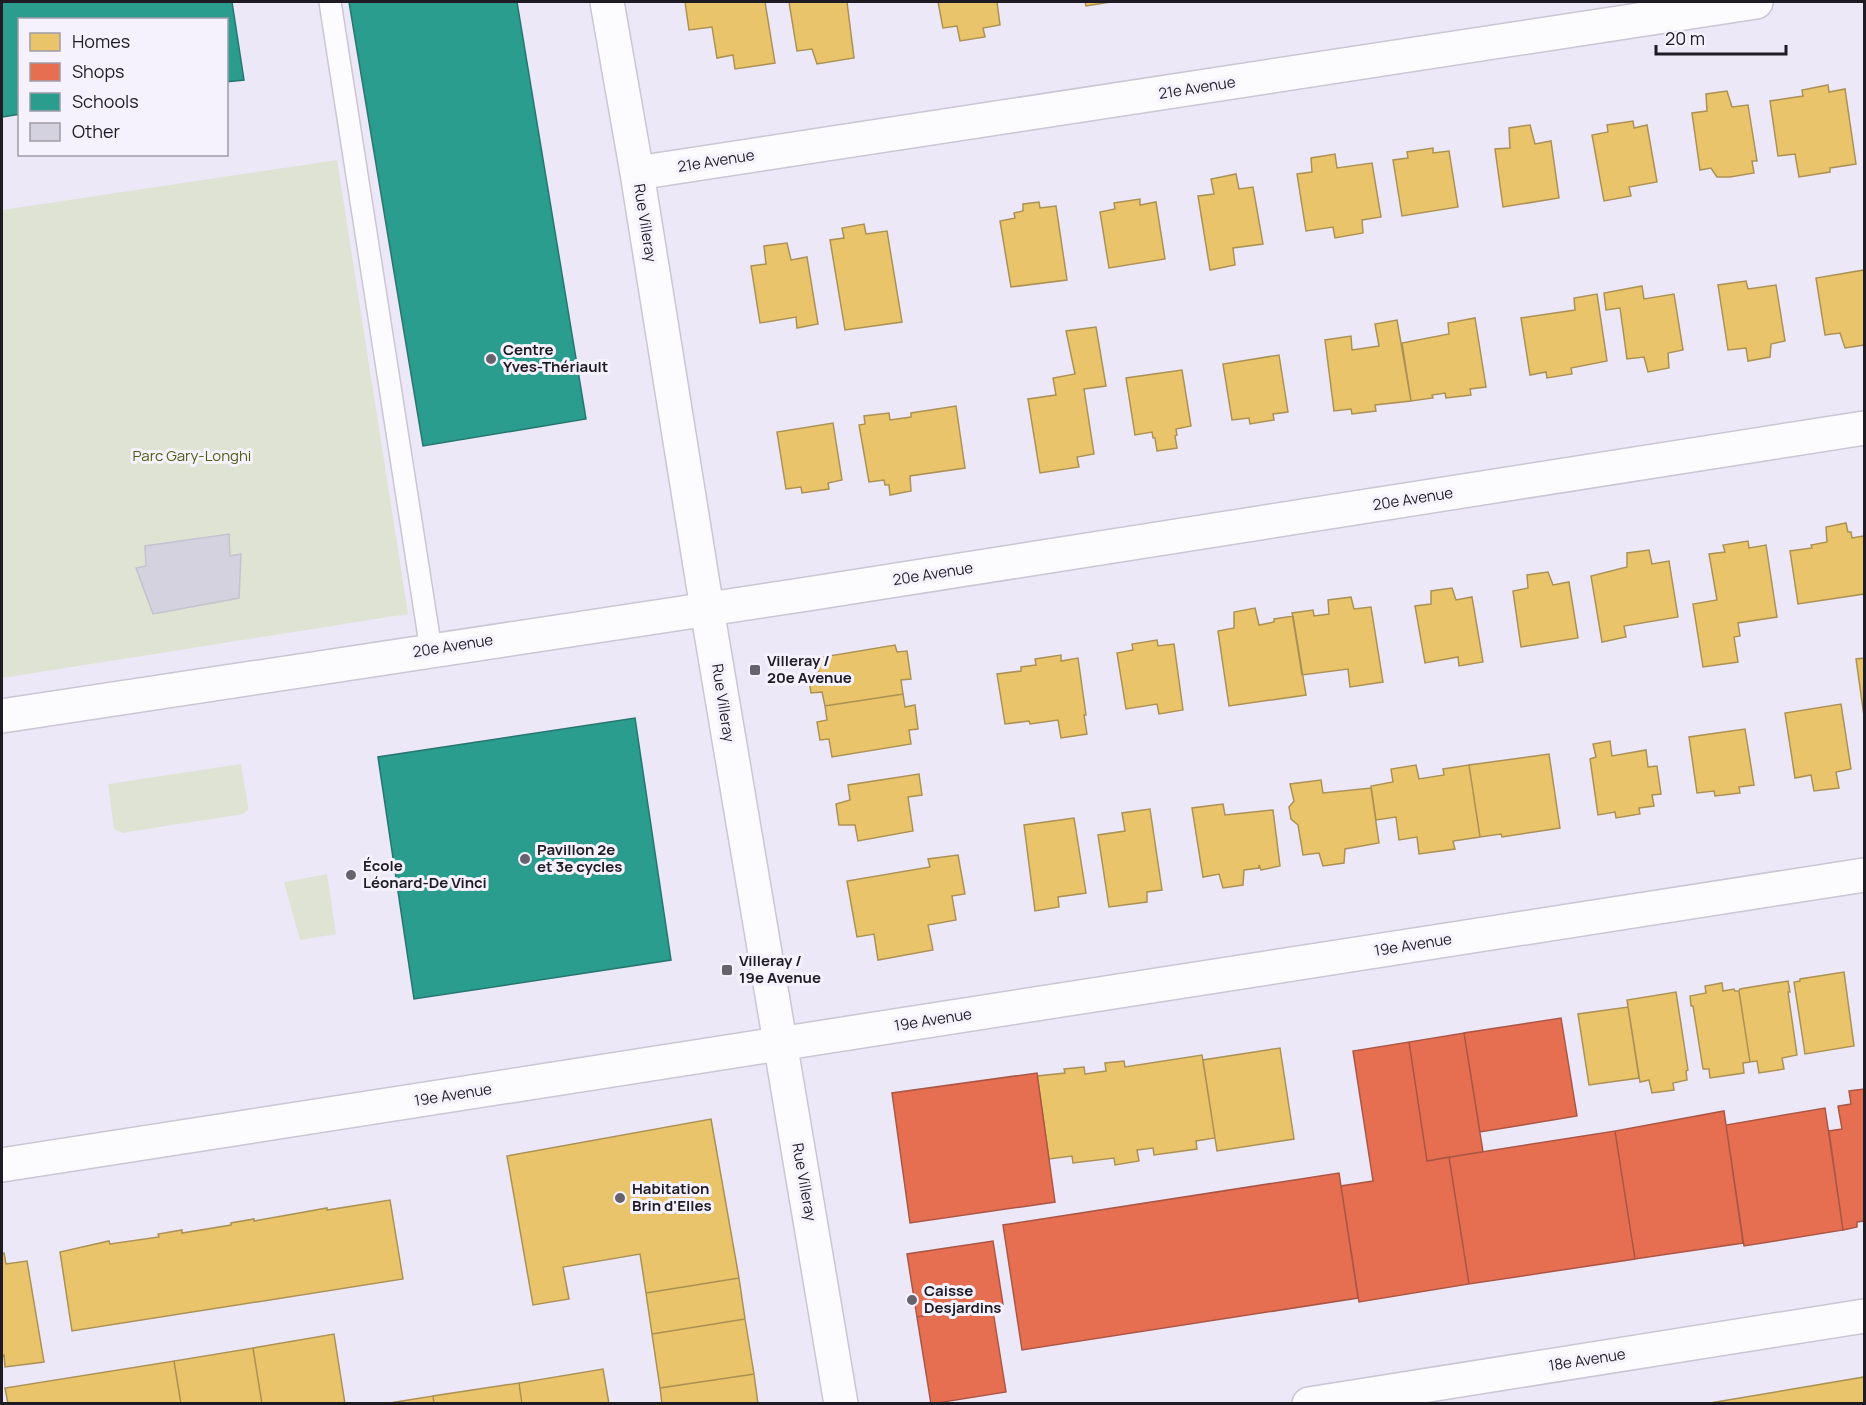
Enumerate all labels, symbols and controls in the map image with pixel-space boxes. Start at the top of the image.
legend [18,18,228,156]
scale bar [1656,18,1786,56]
text: 20 m [1665,26,1705,50]
text: Homes [72,29,130,53]
text: Shops [72,59,124,83]
street label: 21e Avenue [1157,71,1237,104]
text: Schools [72,89,139,113]
text: Other [72,119,120,143]
street label: 21e Avenue [676,144,756,177]
street label: Rue Villeray [629,182,662,264]
place label: Centre Yves-Thériault [503,339,608,377]
marker: Centre Yves-Thériault [484,352,498,366]
park label: Parc Gary-Longhi [133,445,251,466]
street label: 20e Avenue [1371,482,1455,515]
street label: 20e Avenue [891,557,975,590]
street label: 20e Avenue [411,629,495,662]
place label: Villeray / 20e Avenue [767,650,852,688]
street label: Rue Villeray [707,662,740,744]
marker: Villeray / 20e Avenue [748,663,762,677]
place label: Pavillon 2e et 3e cycles [537,839,622,877]
marker: Pavillon 2e et 3e cycles [518,852,532,866]
place label: École Léonard-De Vinci [363,855,487,893]
marker: École Léonard-De Vinci [344,868,358,882]
street label: 19e Avenue [1373,928,1453,961]
place label: Villeray / 19e Avenue [739,950,821,988]
marker: Villeray / 19e Avenue [720,963,734,977]
street label: 19e Avenue [893,1003,973,1036]
street label: 19e Avenue [413,1078,493,1111]
street label: Rue Villeray [787,1141,822,1223]
place label: Habitation Brin d'Elles [632,1178,712,1216]
marker: Habitation Brin d'Elles [613,1191,627,1205]
place label: Caisse Desjardins [924,1280,1001,1318]
marker: Caisse Desjardins [905,1293,919,1307]
street label: 18e Avenue [1547,1343,1627,1376]

